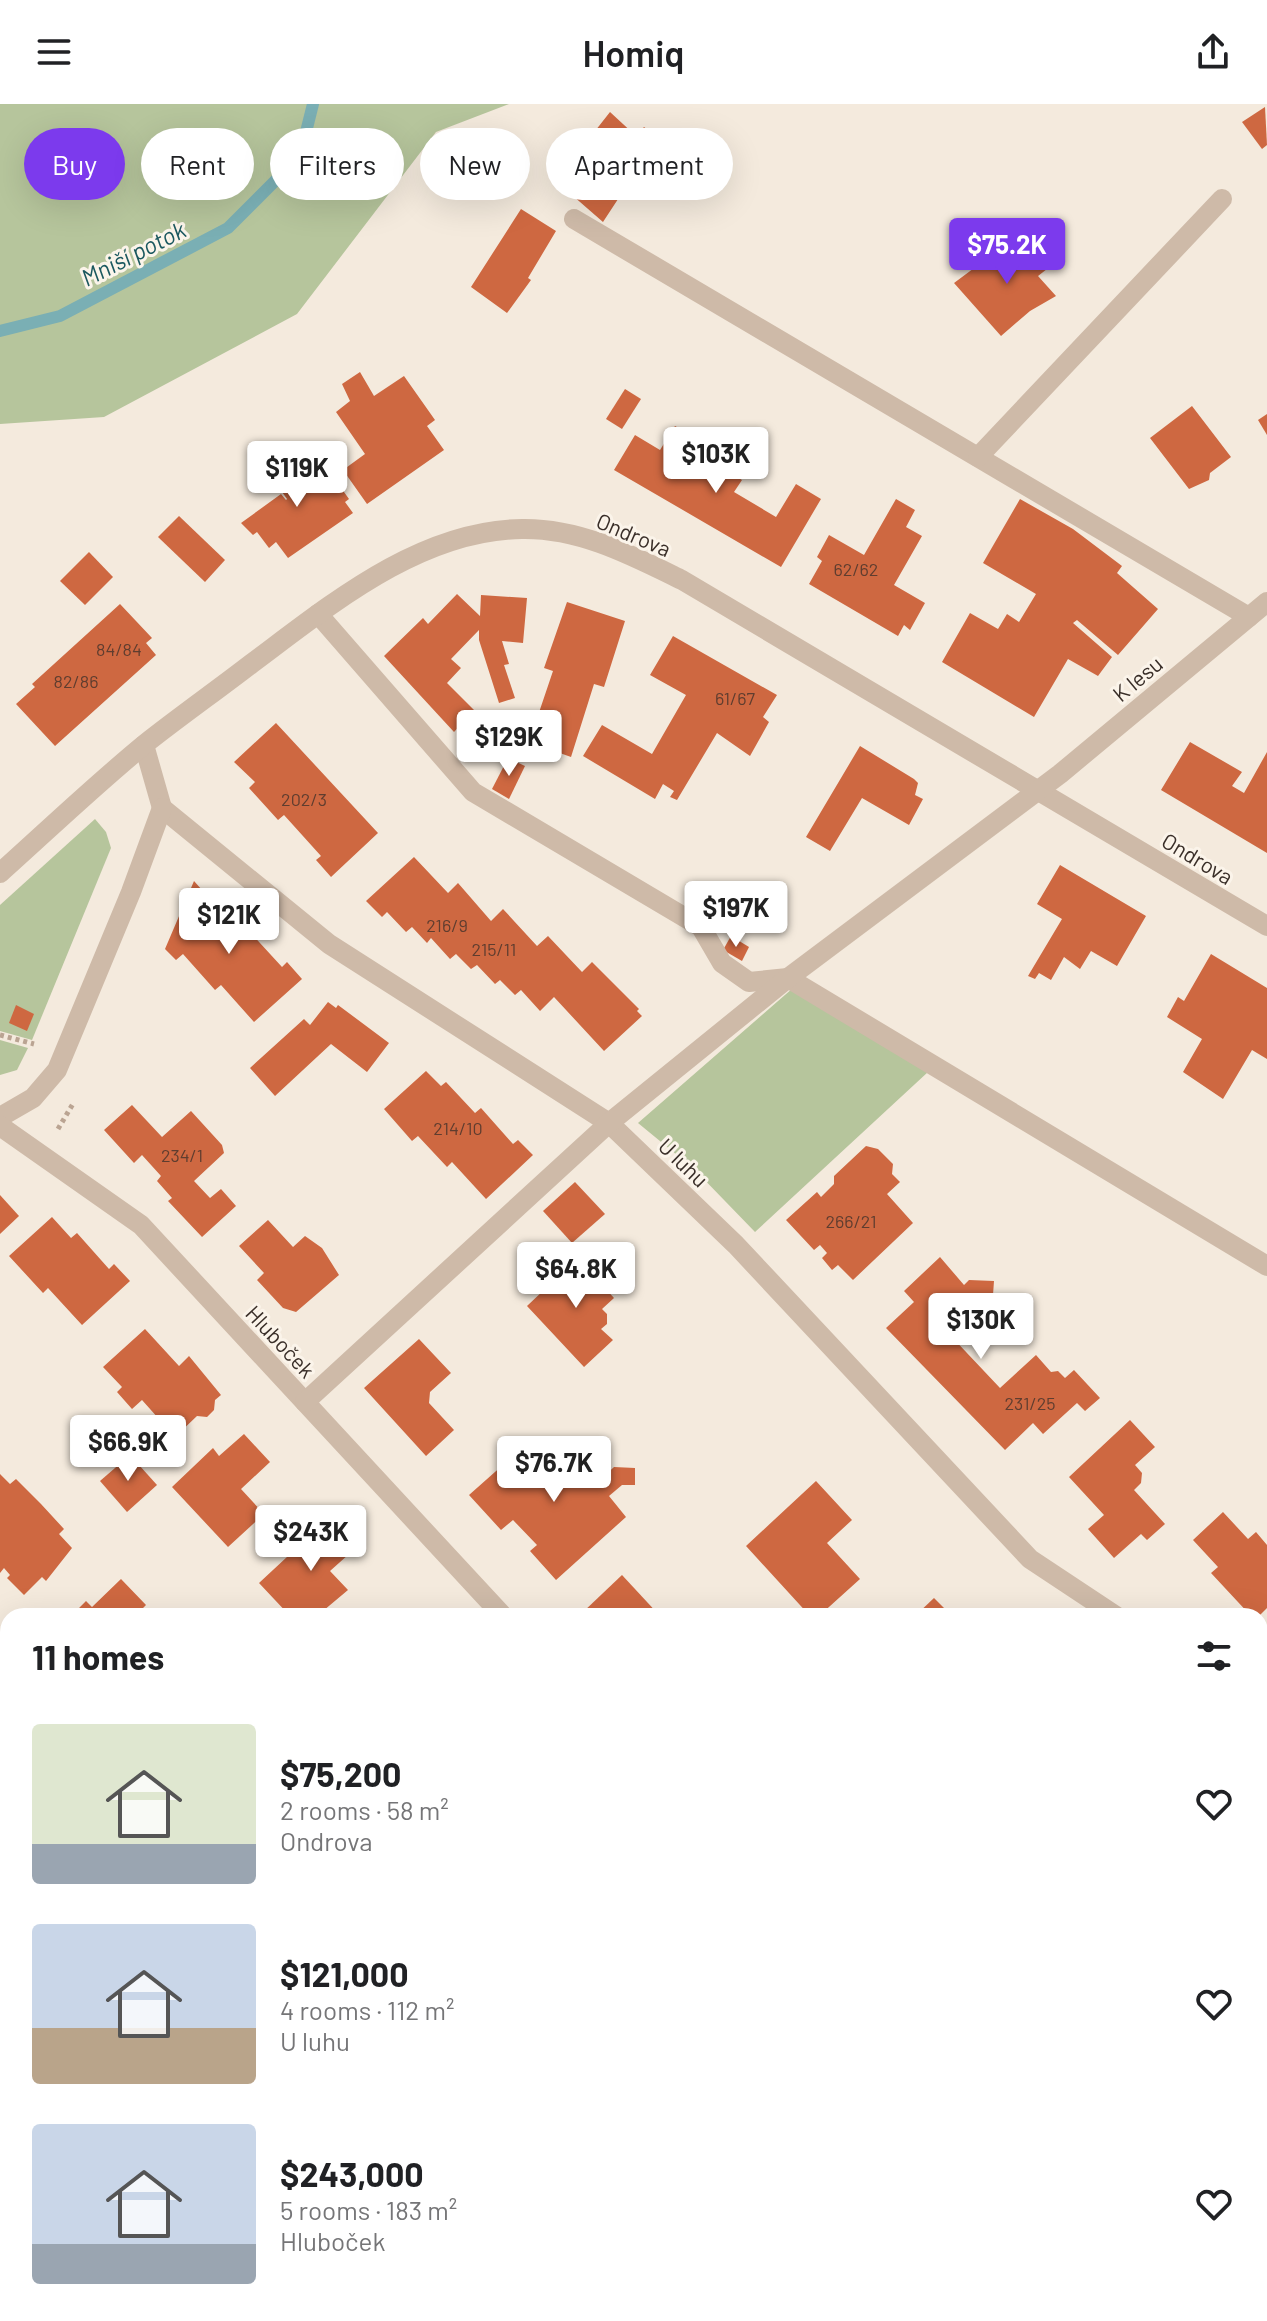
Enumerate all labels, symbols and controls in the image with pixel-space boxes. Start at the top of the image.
icon: menu [32,30,76,74]
icon: share [1191,30,1235,74]
text: Homiq [582,31,685,74]
chip: Buy [24,128,125,200]
chip: Rent [141,128,254,200]
chip: Filters [270,128,404,200]
chip: New [420,128,530,200]
chip: Apartment [546,128,733,200]
water label: Mniší potok [76,214,191,292]
pin: $75.2K [942,218,1072,286]
text: $75.2K [967,228,1047,259]
pin: $103K [660,427,772,495]
text: $103K [681,437,751,468]
pin: $119K [241,441,353,509]
text: $119K [265,451,329,482]
street label: Ondrova [593,507,675,561]
house number: 62/62 [833,558,879,580]
house number: 84/84 [96,638,142,660]
street label: K lesu [1107,650,1167,706]
house number: 82/86 [54,670,98,692]
house number: 61/67 [715,687,756,709]
pin: $129K [453,710,565,778]
text: $129K [475,720,543,751]
house number: 202/3 [281,788,327,810]
street label: Ondrova [1158,827,1238,889]
pin: $197K [680,881,792,949]
pin: $121K [173,888,285,956]
text: $197K [702,891,770,922]
text: $121K [197,898,261,929]
house number: 216/9 [426,914,468,936]
house number: 215/11 [472,938,516,960]
house number: 214/10 [433,1117,483,1139]
street label: U luhu [654,1132,714,1192]
house number: 234/1 [161,1144,203,1166]
house number: 266/21 [825,1210,877,1232]
pin: $64.8K [511,1242,641,1310]
text: $64.8K [535,1252,617,1283]
pin: $130K [925,1293,1037,1361]
street label: Hluboček [241,1300,321,1382]
text: $130K [946,1303,1016,1334]
house number: 231/25 [1004,1392,1056,1414]
pin: $66.9K [63,1415,193,1483]
text: $66.9K [88,1425,168,1456]
pin: $76.7K [489,1436,619,1504]
text: $76.7K [515,1446,593,1477]
pin: $243K [255,1505,367,1573]
text: $243K [273,1515,349,1546]
icon: filters [1192,1634,1236,1678]
text: 11 homes [32,1636,164,1677]
text: $75,200 [280,1753,401,1794]
icon: home [96,1756,192,1852]
icon: heart [1192,1782,1236,1826]
text: 2 rooms · 58 m² [280,1794,449,1825]
text: Ondrova [280,1825,373,1856]
text: $121,000 [280,1953,409,1994]
icon: home [96,1956,192,2052]
icon: heart [1192,1982,1236,2026]
text: 4 rooms · 112 m² [280,1994,454,2025]
text: U luhu [280,2025,350,2056]
text: $243,000 [280,2153,424,2194]
icon: home [96,2156,192,2252]
icon: heart [1192,2182,1236,2226]
text: 5 rooms · 183 m² [280,2194,457,2225]
text: Hluboček [280,2225,385,2256]

